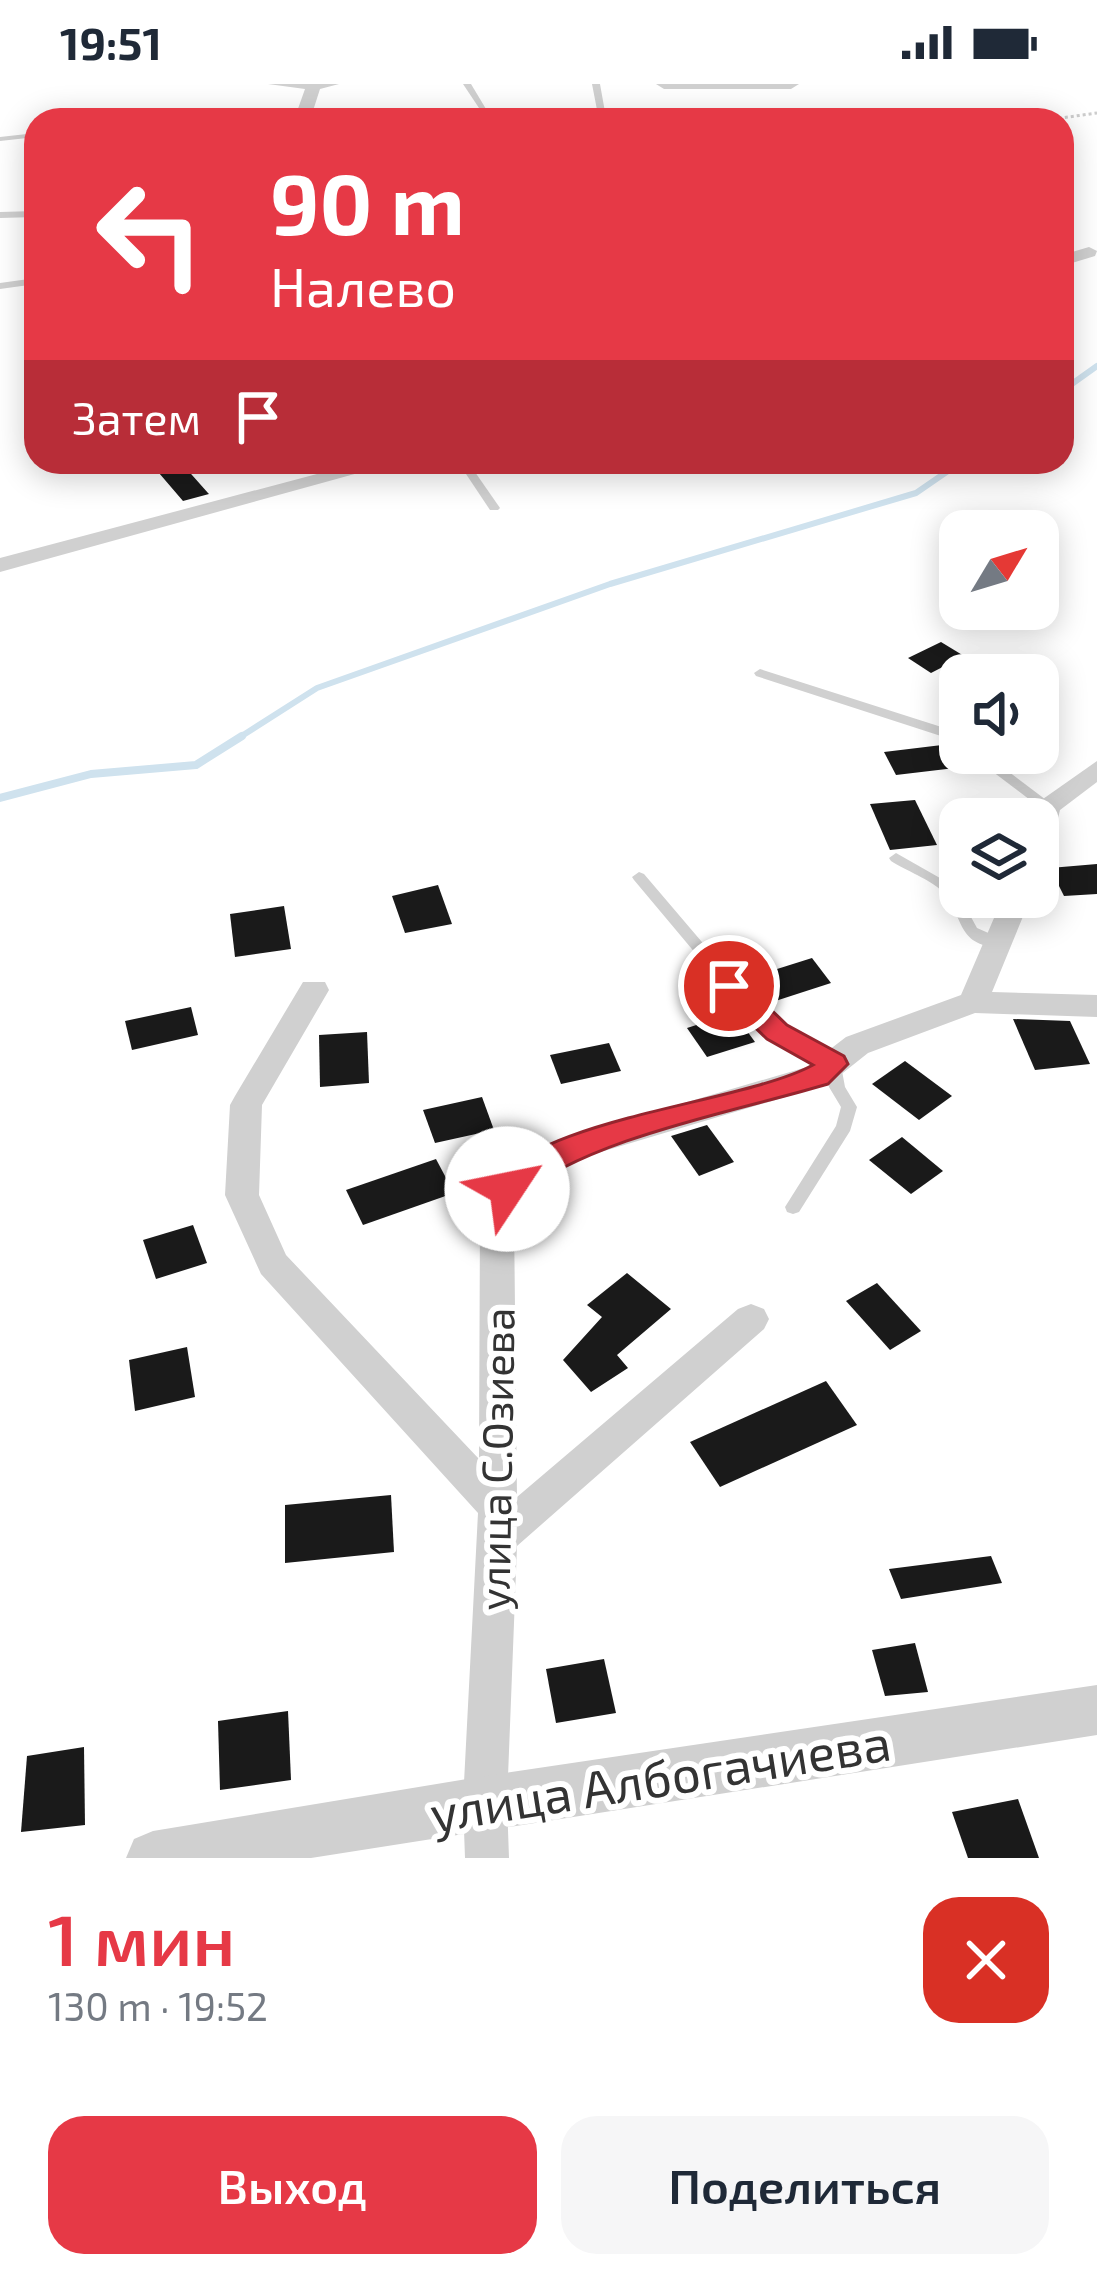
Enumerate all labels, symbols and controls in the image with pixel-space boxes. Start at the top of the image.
text: 19:51 [60,15,162,69]
text: 90 m [270,151,465,252]
icon: left [72,156,228,312]
text: Налево [270,253,456,318]
icon: arrive [225,384,291,450]
text: Затем [72,390,201,444]
north arrow [939,510,1059,630]
map controls [939,510,1059,918]
button: sound [939,654,1059,774]
button: layers [939,798,1059,918]
pin [678,935,780,1037]
icon: arrive [696,953,762,1019]
position arrow [444,1126,570,1252]
street label: улица С.Озиева [467,1307,524,1611]
street label: улица Албогачиева [425,1709,895,1844]
text: 1 мин [48,1894,235,1980]
button: close [923,1897,1049,2023]
text: 130 m · 19:52 [48,1982,268,2029]
button: Выход [48,2116,537,2254]
button: Поделиться [561,2116,1049,2254]

